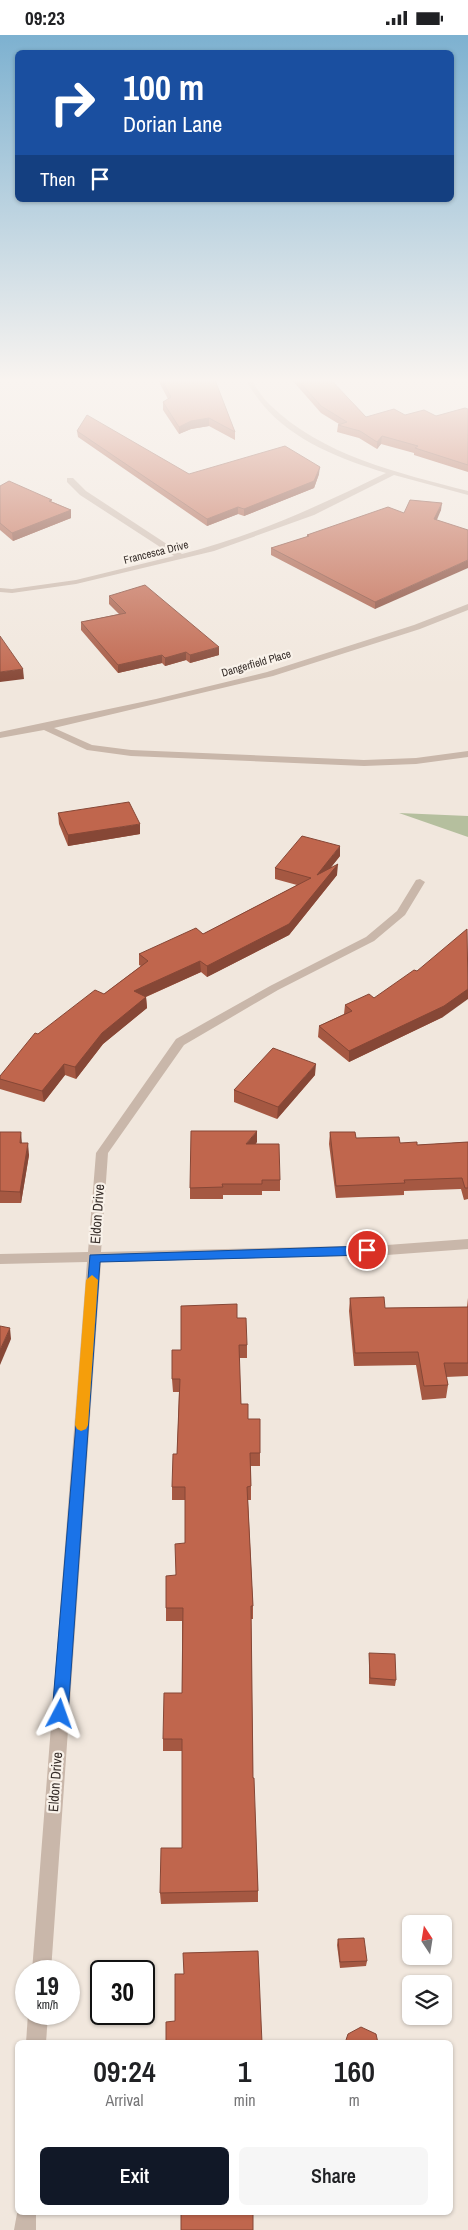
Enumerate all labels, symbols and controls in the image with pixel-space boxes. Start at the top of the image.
text: 09:23 [25,5,65,31]
text: 100 m [123,64,204,111]
icon: right [40,70,105,135]
text: Dorian Lane [123,109,222,139]
icon: arrive [86,165,114,193]
text: Then [40,166,76,192]
street label: Francesca Drive [122,537,190,567]
street label: Dangerfield Place [220,646,292,680]
street label: Eldon Drive [86,1183,108,1245]
pin [346,1229,388,1271]
icon: arrive [353,1236,381,1264]
position arrow [33,1687,85,1739]
street label: Eldon Drive [44,1751,66,1813]
north arrow [402,1915,452,1965]
map controls [402,1915,452,2025]
speed limit sign: 30 [90,1960,155,2025]
text: 19 [36,1969,59,2003]
button: layers [402,1975,452,2025]
text: km/h [37,1997,58,2013]
text: 09:24 [93,2051,156,2091]
text: 1 [238,2051,252,2091]
text: 160 [334,2051,375,2091]
text: Arrival [105,2089,143,2111]
text: min [234,2089,256,2111]
text: m [349,2089,360,2111]
button: Exit [40,2147,229,2205]
button: Share [239,2147,428,2205]

